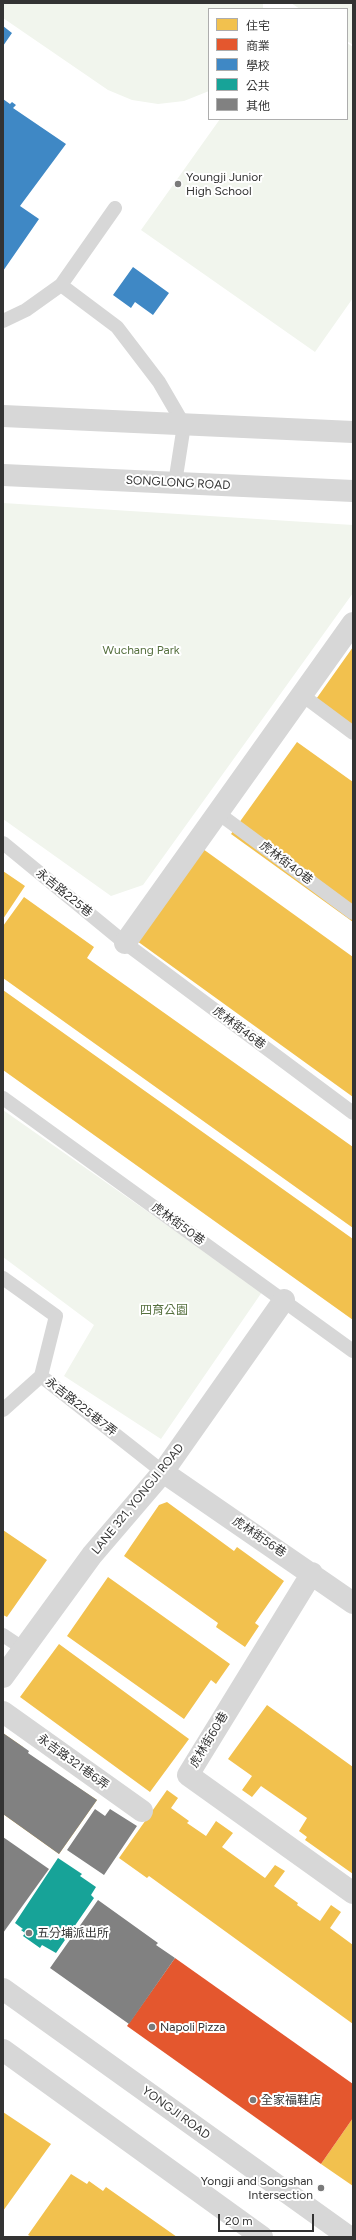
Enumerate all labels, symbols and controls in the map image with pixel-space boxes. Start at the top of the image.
legend [208,8,348,120]
text: 住宅 [246,19,270,33]
text: 商業 [246,39,270,53]
text: 學校 [246,59,270,73]
text: 公共 [246,79,270,93]
text: 其他 [246,99,270,113]
place label: Youngji Junior High School [186,170,262,198]
marker: Youngji Junior High School [173,179,183,189]
street label: SONGLONG ROAD [125,473,231,493]
park label: Wuchang Park [102,643,180,657]
street label: 虎林街40巷 [256,838,316,888]
street label: 永吉路225巷 [33,866,95,920]
street label: 虎林街46巷 [210,1004,268,1052]
street label: 虎林街50巷 [148,1200,208,1248]
park label: 四育公園 [140,1303,188,1317]
street label: 永吉路225巷7弄 [42,1375,120,1439]
street label: LANE 321, YONGJI ROAD [89,1441,187,1557]
street label: 虎林街56巷 [229,1514,289,1560]
street label: 虎林街60巷 [187,1710,231,1770]
street label: 永吉路321巷6弄 [34,1731,112,1793]
place label: 五分埔派出所 [37,1926,109,1940]
marker: 五分埔派出所 [24,1928,34,1938]
place label: Napoli Pizza [160,2020,225,2034]
marker: Napoli Pizza [147,2022,157,2032]
street label: YONGJI ROAD [139,2083,213,2143]
place label: 全家福鞋店 [261,2093,321,2107]
marker: 全家福鞋店 [248,2095,258,2105]
place label: Yongji and Songshan Intersection [201,2174,313,2202]
marker: Yongji and Songshan Intersection [316,2183,326,2193]
scale bar [220,2206,316,2232]
text: 20 m [225,2214,253,2228]

